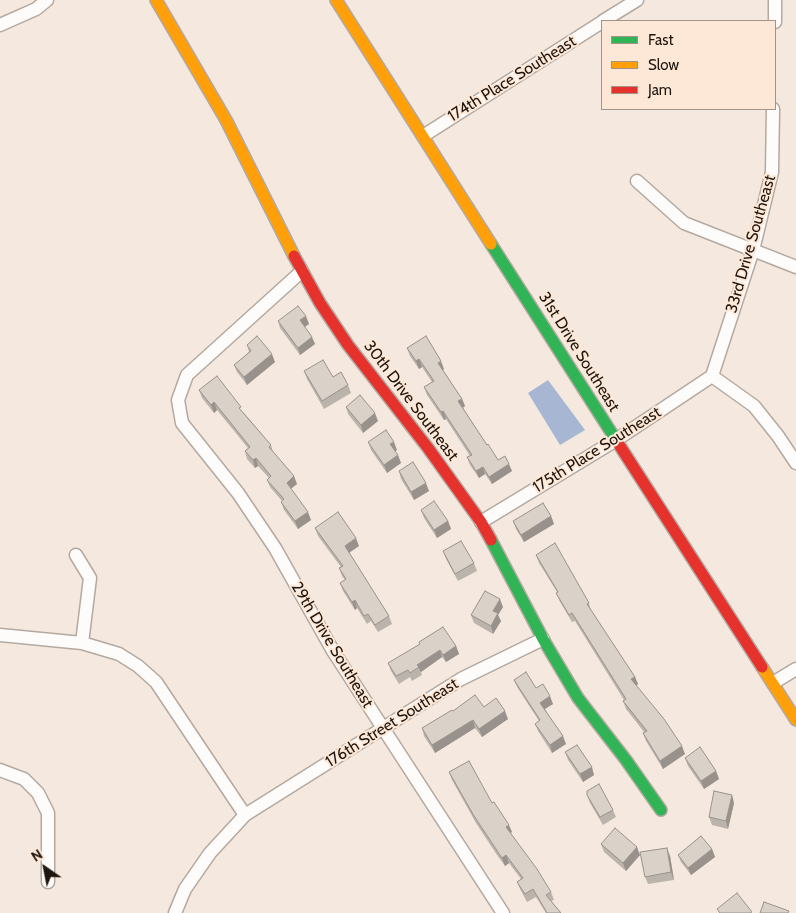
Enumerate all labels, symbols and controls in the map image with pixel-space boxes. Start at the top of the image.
legend [601,20,776,110]
text: Fast [648,31,673,49]
street label: 174th Place Southeast [444,32,580,126]
text: Slow [648,56,679,74]
text: Jam [648,81,672,99]
street label: 33rd Drive Southeast [722,173,780,315]
street label: 31st Drive Southeast [534,289,624,415]
street label: 30th Drive Southeast [360,337,462,465]
street label: 175th Place Southeast [529,403,665,497]
street label: 29th Drive Southeast [287,579,377,711]
street label: 176th Street Southeast [322,674,462,772]
north arrow [20,843,70,893]
text: N [28,845,46,866]

